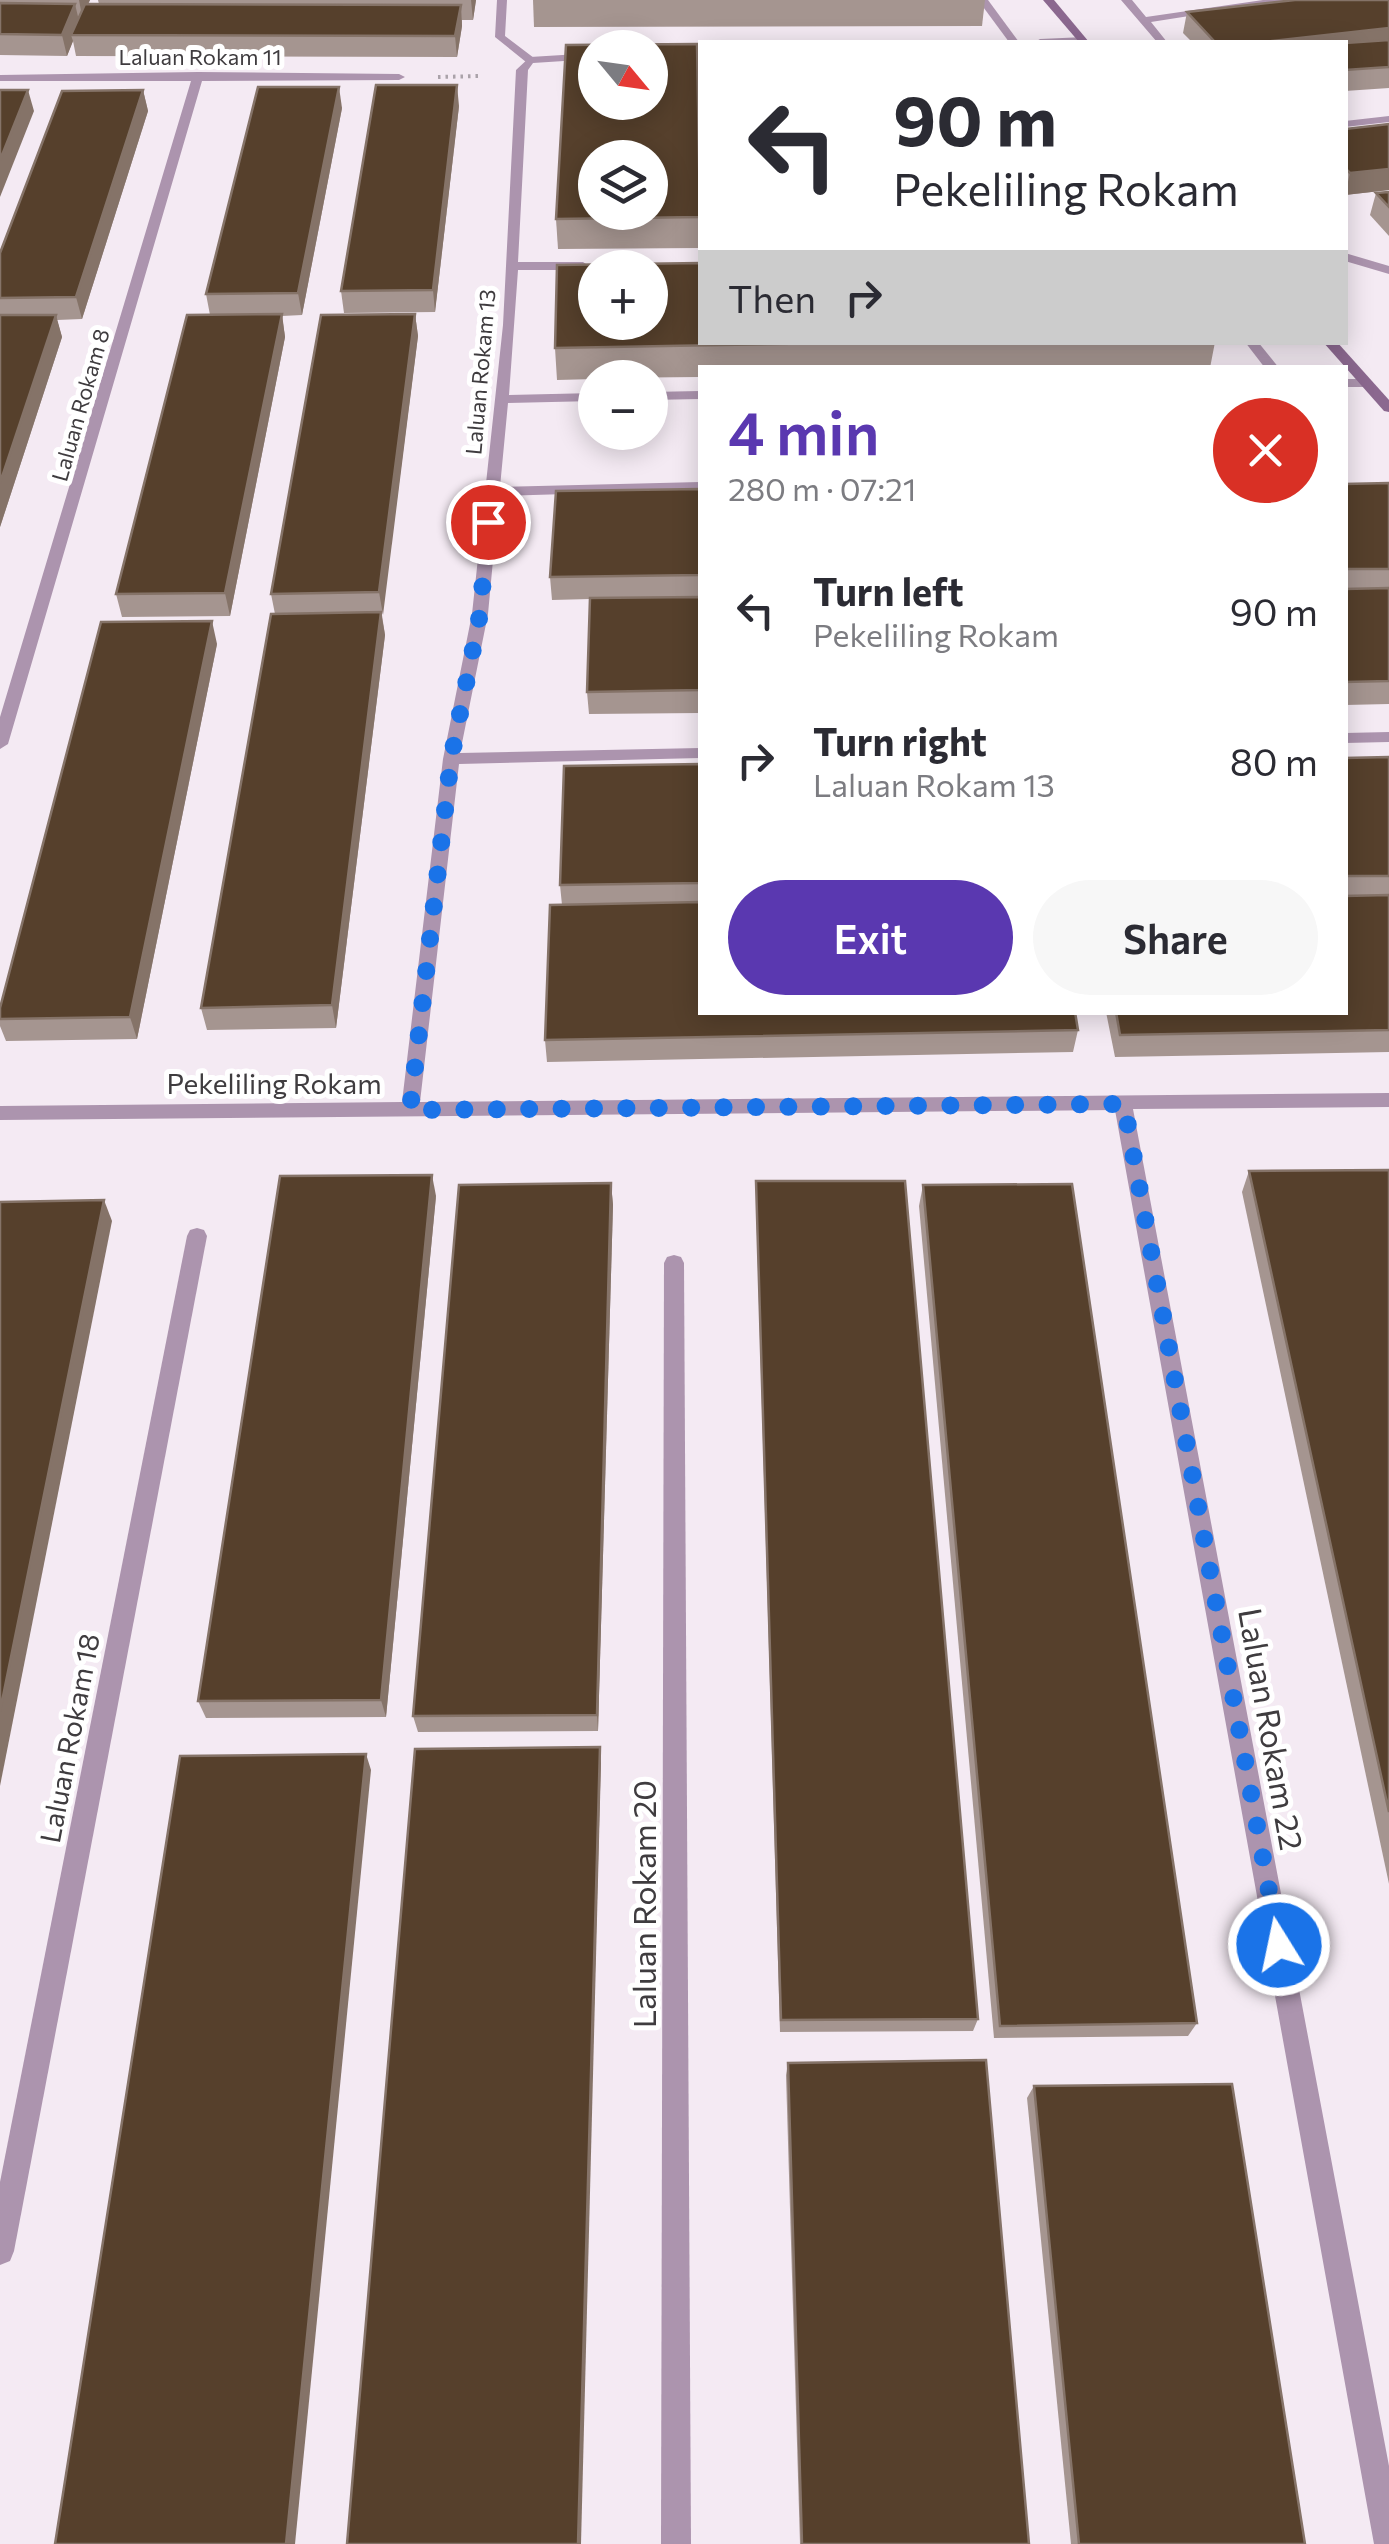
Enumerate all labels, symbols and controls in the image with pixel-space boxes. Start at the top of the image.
north arrow [578,30,668,120]
map controls [578,30,668,450]
street label: Laluan Rokam 11 [118,43,282,70]
text: 90 m [893,75,1057,160]
icon: left [728,80,858,210]
button: layers [578,140,668,230]
text: Pekeliling Rokam [893,160,1239,215]
button: + [578,250,668,340]
icon: right [836,270,891,325]
text: Then [728,274,816,321]
street label: Laluan Rokam 13 [459,288,501,456]
street label: Laluan Rokam 8 [45,325,115,485]
button: − [578,360,668,450]
text: 4 min [728,394,879,467]
button: close [1213,398,1318,503]
text: 280 m · 07:21 [728,468,916,508]
pin [446,480,531,565]
icon: arrive [461,495,516,550]
text: Turn left [813,567,964,614]
icon: left [728,583,783,638]
text: 90 m [1230,587,1318,634]
text: Pekeliling Rokam [813,614,1059,654]
text: Turn right [813,717,987,764]
icon: right [728,733,783,788]
text: 80 m [1230,737,1318,784]
text: Laluan Rokam 13 [813,764,1055,804]
button: Exit [728,880,1013,995]
button: Share [1033,880,1318,995]
street label: Pekeliling Rokam [166,1066,382,1100]
street label: Laluan Rokam 22 [1231,1605,1313,1853]
street label: Laluan Rokam 18 [32,1630,106,1846]
street label: Laluan Rokam 20 [623,1780,663,2028]
position arrow [1227,1893,1331,1997]

